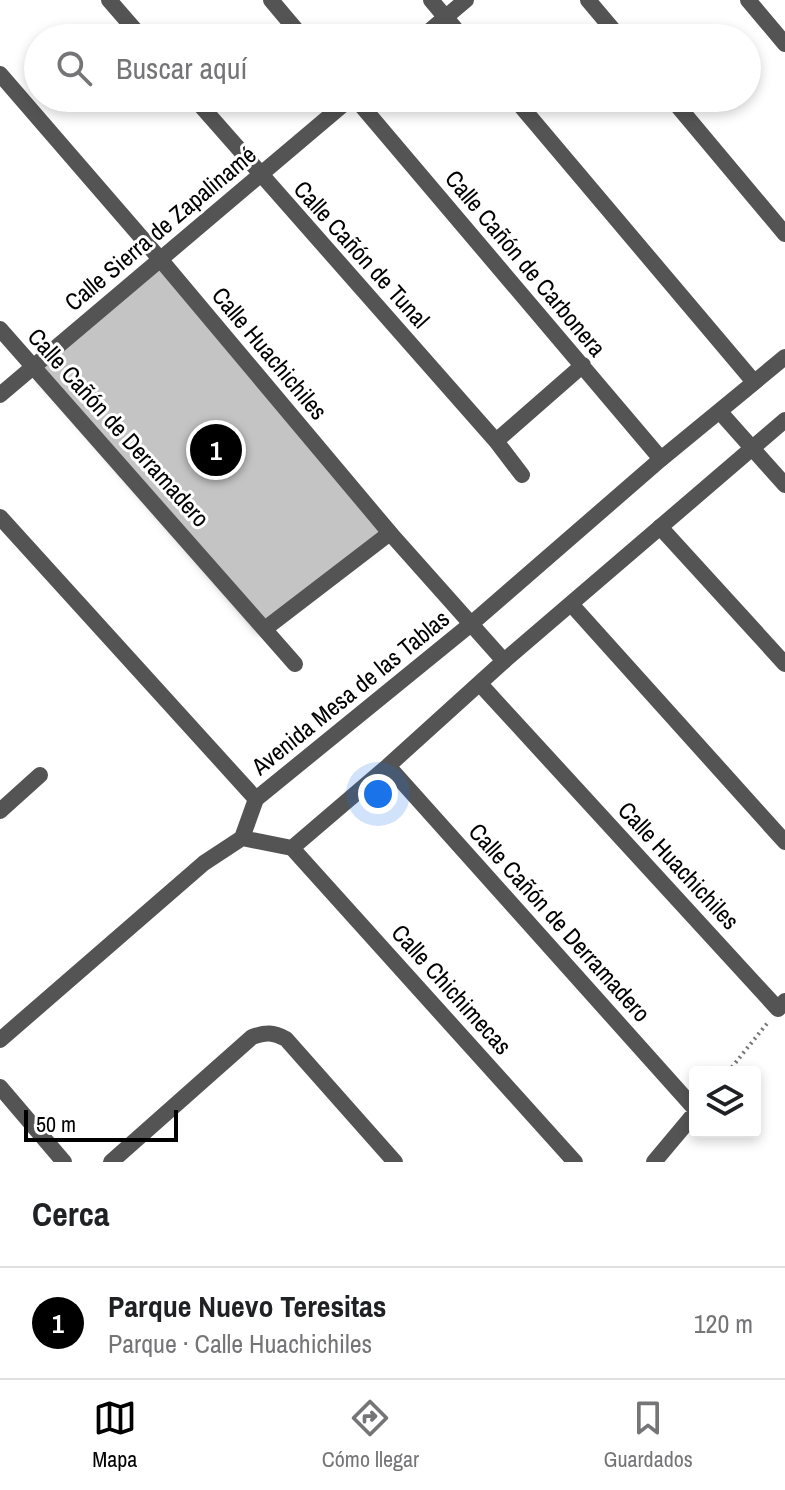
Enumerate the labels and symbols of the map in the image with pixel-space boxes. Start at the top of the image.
street label: Calle Sierra de Zapalinamé [58,138,262,318]
street label: Calle Cañón de Carbonera [439,163,614,363]
street label: Calle Cañón de Tunal [287,173,437,335]
street label: Calle Huachichiles [205,280,335,426]
street label: Calle Cañón de Derramadero [21,321,217,533]
pin: 1 [190,420,242,480]
street label: Avenida Mesa de las Tablas [244,602,456,782]
your location [358,774,398,814]
street label: Calle Huachichiles [611,794,747,936]
street label: Calle Cañón de Derramadero [462,816,658,1028]
street label: Calle Chichimecas [385,917,519,1061]
scale bar [24,1106,178,1142]

